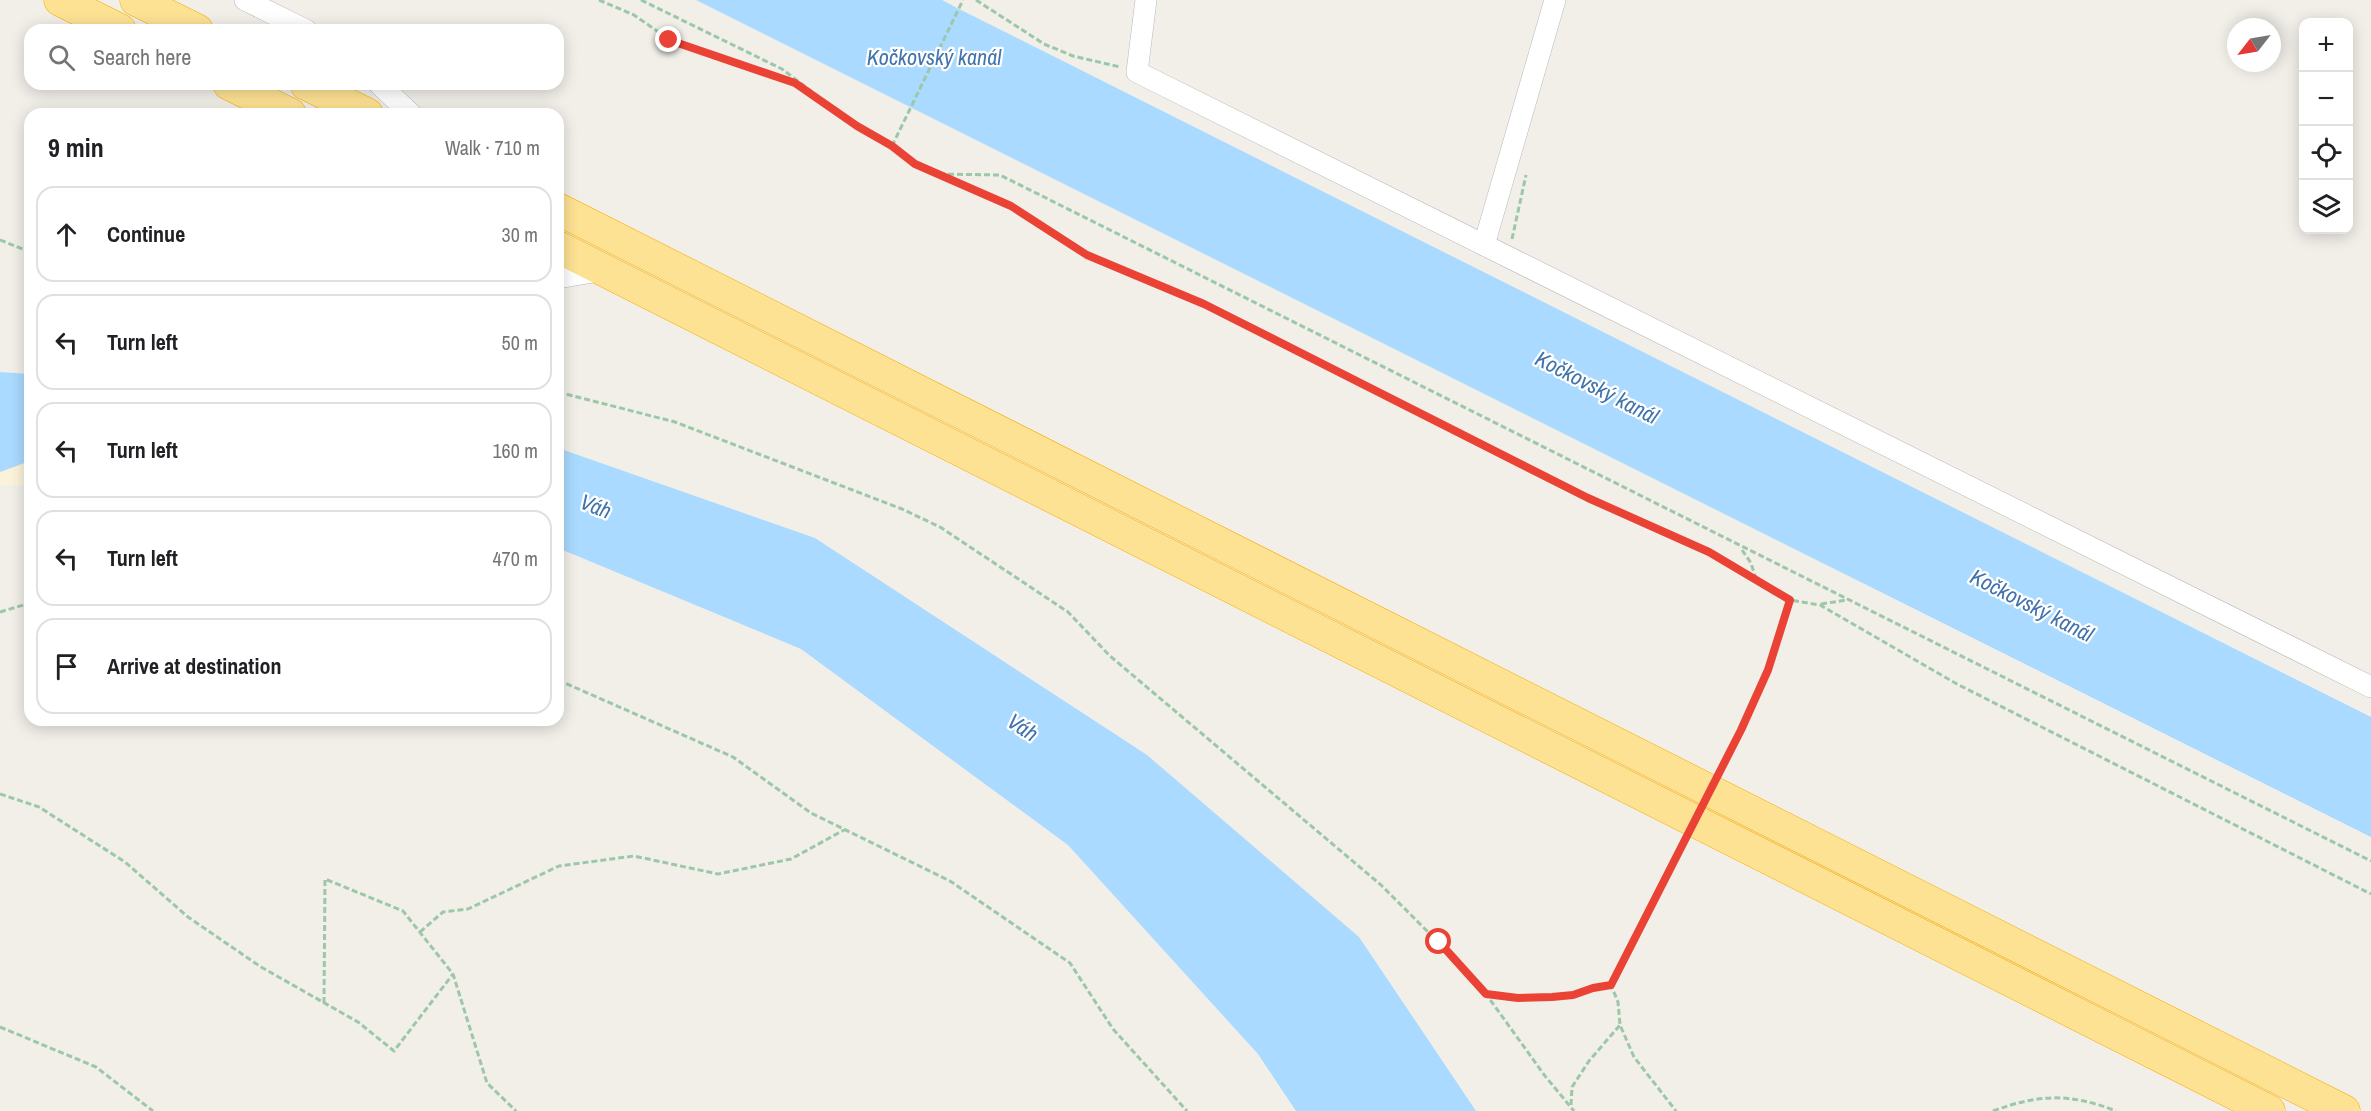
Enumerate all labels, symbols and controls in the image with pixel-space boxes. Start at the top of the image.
north arrow [2227,18,2281,72]
map controls [2299,18,2353,234]
button: + [2299,18,2353,72]
search box [24,24,564,90]
route end [655,26,681,52]
icon: search [45,41,78,74]
text: Search here [93,42,191,72]
water label: Kočkovský kanál [867,42,1002,72]
button: − [2299,72,2353,126]
button: locate [2299,126,2353,180]
text: 9 min [48,130,104,165]
text: Walk · 710 m [445,134,540,161]
button: layers [2299,180,2353,234]
icon: ahead [50,218,83,251]
text: Continue [107,219,185,249]
text: 30 m [502,221,538,248]
icon: left [50,326,83,359]
text: Turn left [107,327,178,357]
text: 50 m [502,329,538,356]
water label: Kočkovský kanál [1530,343,1665,431]
icon: left [50,434,83,467]
text: Turn left [107,435,178,465]
text: 160 m [492,437,538,464]
water label: Váh [576,486,616,526]
icon: left [50,542,83,575]
text: Turn left [107,543,178,573]
text: 470 m [492,545,538,572]
water label: Kočkovský kanál [1965,561,2100,649]
icon: arrive [50,650,83,683]
text: Arrive at destination [107,651,281,681]
water label: Váh [1002,706,1044,748]
route start [1425,928,1451,954]

